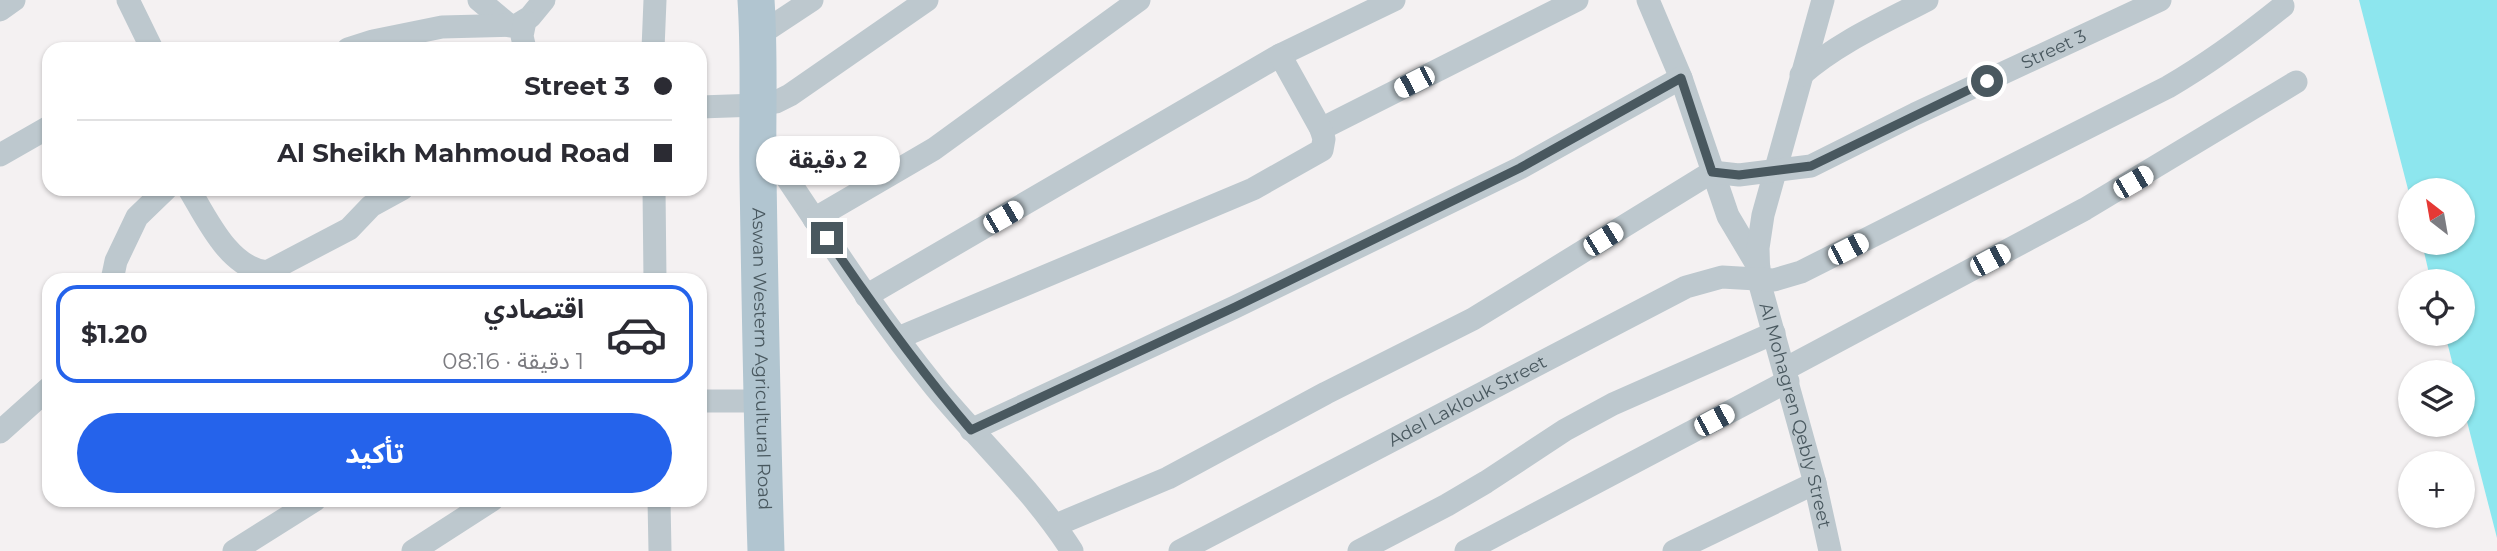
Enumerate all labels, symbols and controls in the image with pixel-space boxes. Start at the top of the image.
street label: Street 3 [2018,25,2090,74]
car [1391,63,1438,101]
route start [1971,65,2003,97]
text: Street 3 [524,70,630,102]
callout: 2 دقيقة [755,136,899,186]
text: Al Sheikh Mahmoud Road [277,137,630,169]
text: 2 دقيقة [789,146,867,174]
car [2110,162,2157,202]
north arrow [2398,178,2474,256]
map controls [2398,178,2475,528]
car [980,197,1027,237]
street label: Aswan Western Agricultural Road [747,208,776,510]
car [1580,219,1627,259]
route end [811,222,843,254]
car [1825,230,1872,268]
car [1967,241,2014,279]
button: locate [2398,269,2475,346]
text: اقتصادي [484,293,584,325]
street label: Al Mohagren Qebly Street [1755,300,1836,530]
icon: car [605,303,668,366]
text: $1.20 [81,318,148,350]
text: 1 دقيقة · 08:16 [442,347,584,375]
street label: Adel Laklouk Street [1384,351,1550,452]
button: layers [2398,360,2475,437]
car [1691,401,1738,439]
button: تأكيد [77,413,672,493]
button: + [2398,451,2475,528]

